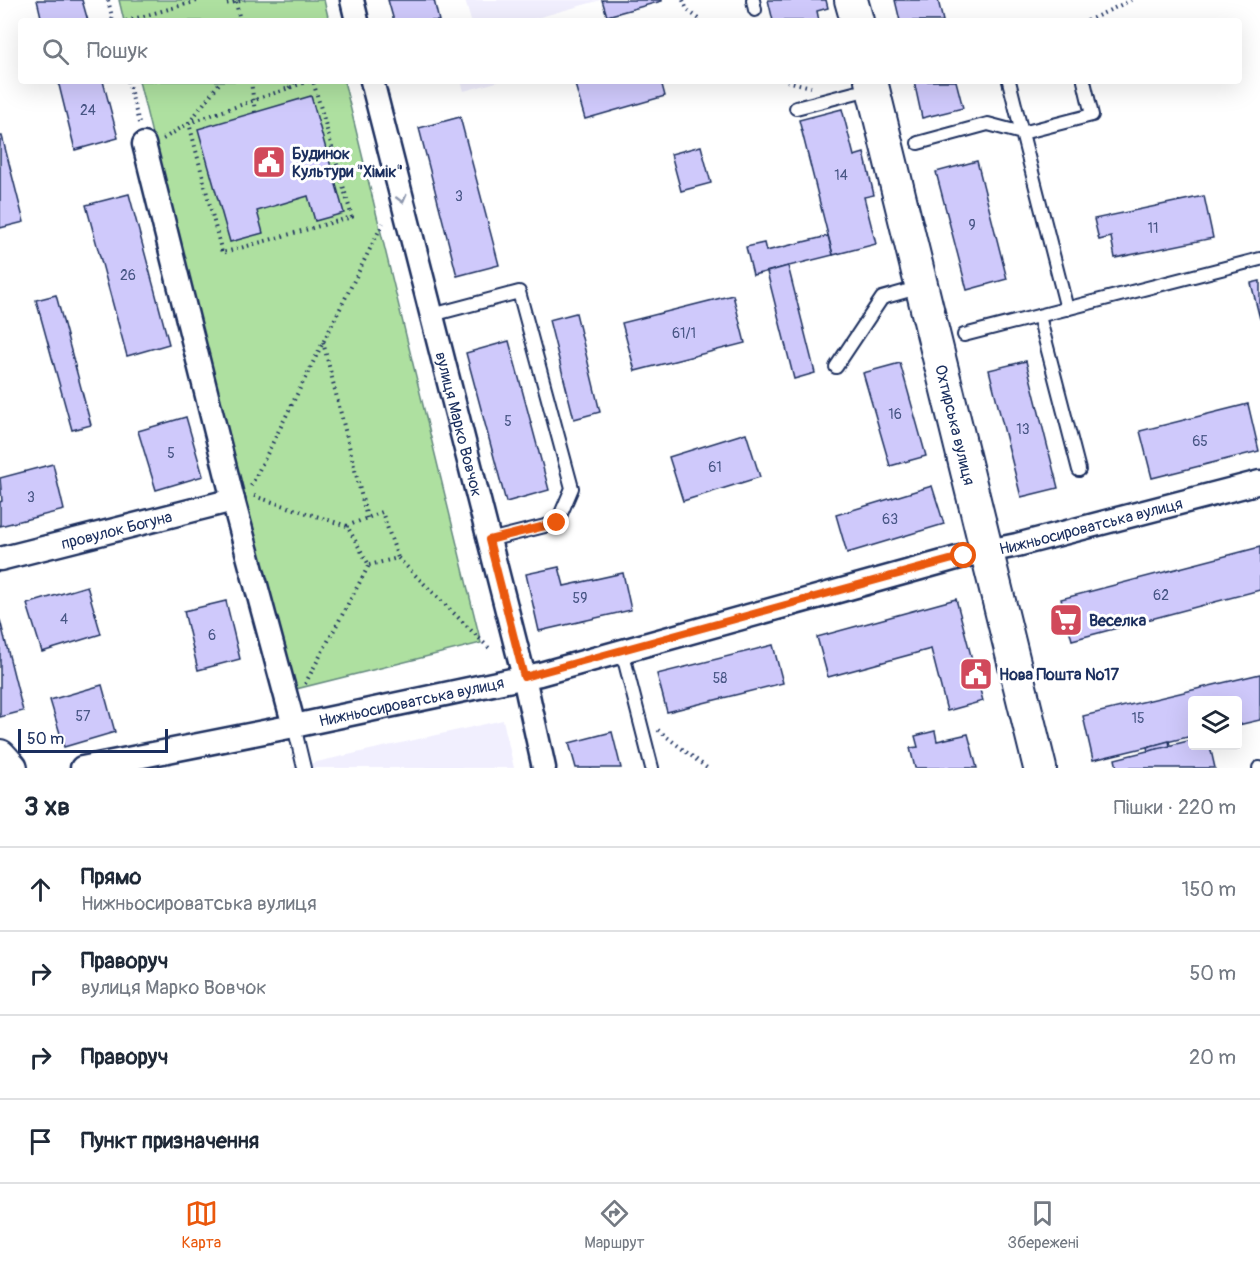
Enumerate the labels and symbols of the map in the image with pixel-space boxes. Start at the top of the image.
house number: 24 [80,102,96,119]
public building icon: Будинок Культури "Хімік" [251,144,287,180]
place label: Будинок Культури "Хімік" [292,144,403,182]
house number: 14 [834,167,848,184]
house number: 3 [455,188,463,205]
one-way arrow [395,193,407,203]
house number: 9 [968,217,976,234]
house number: 11 [1148,220,1158,237]
house number: 26 [120,267,136,284]
house number: 61/1 [672,325,696,342]
street label: вулиця Марко Вовчок [430,350,487,499]
street label: Охтирська вулиця [930,363,979,487]
house number: 16 [888,406,902,423]
house number: 5 [504,413,512,430]
house number: 13 [1016,421,1030,438]
house number: 65 [1192,433,1208,450]
house number: 5 [167,445,175,462]
house number: 61 [708,459,722,476]
house number: 3 [27,489,35,506]
street label: Нижньосироватська вулиця [997,493,1185,559]
street label: провулок Богуна [59,507,174,554]
route end [543,509,569,535]
house number: 63 [882,511,898,528]
route start [950,542,976,568]
house number: 62 [1153,587,1169,604]
house number: 59 [573,590,587,607]
supermarket icon: Веселка [1048,602,1084,638]
house number: 4 [60,611,68,628]
place label: Веселка [1089,611,1147,631]
house number: 6 [208,627,216,644]
public building icon: Нова Пошта №17 [958,656,994,692]
place label: Нова Пошта №17 [999,665,1120,685]
house number: 58 [713,670,727,687]
street label: Нижньосироватська вулиця [317,673,506,731]
house number: 57 [76,708,91,725]
house number: 15 [1131,710,1145,727]
scale bar [18,726,168,754]

